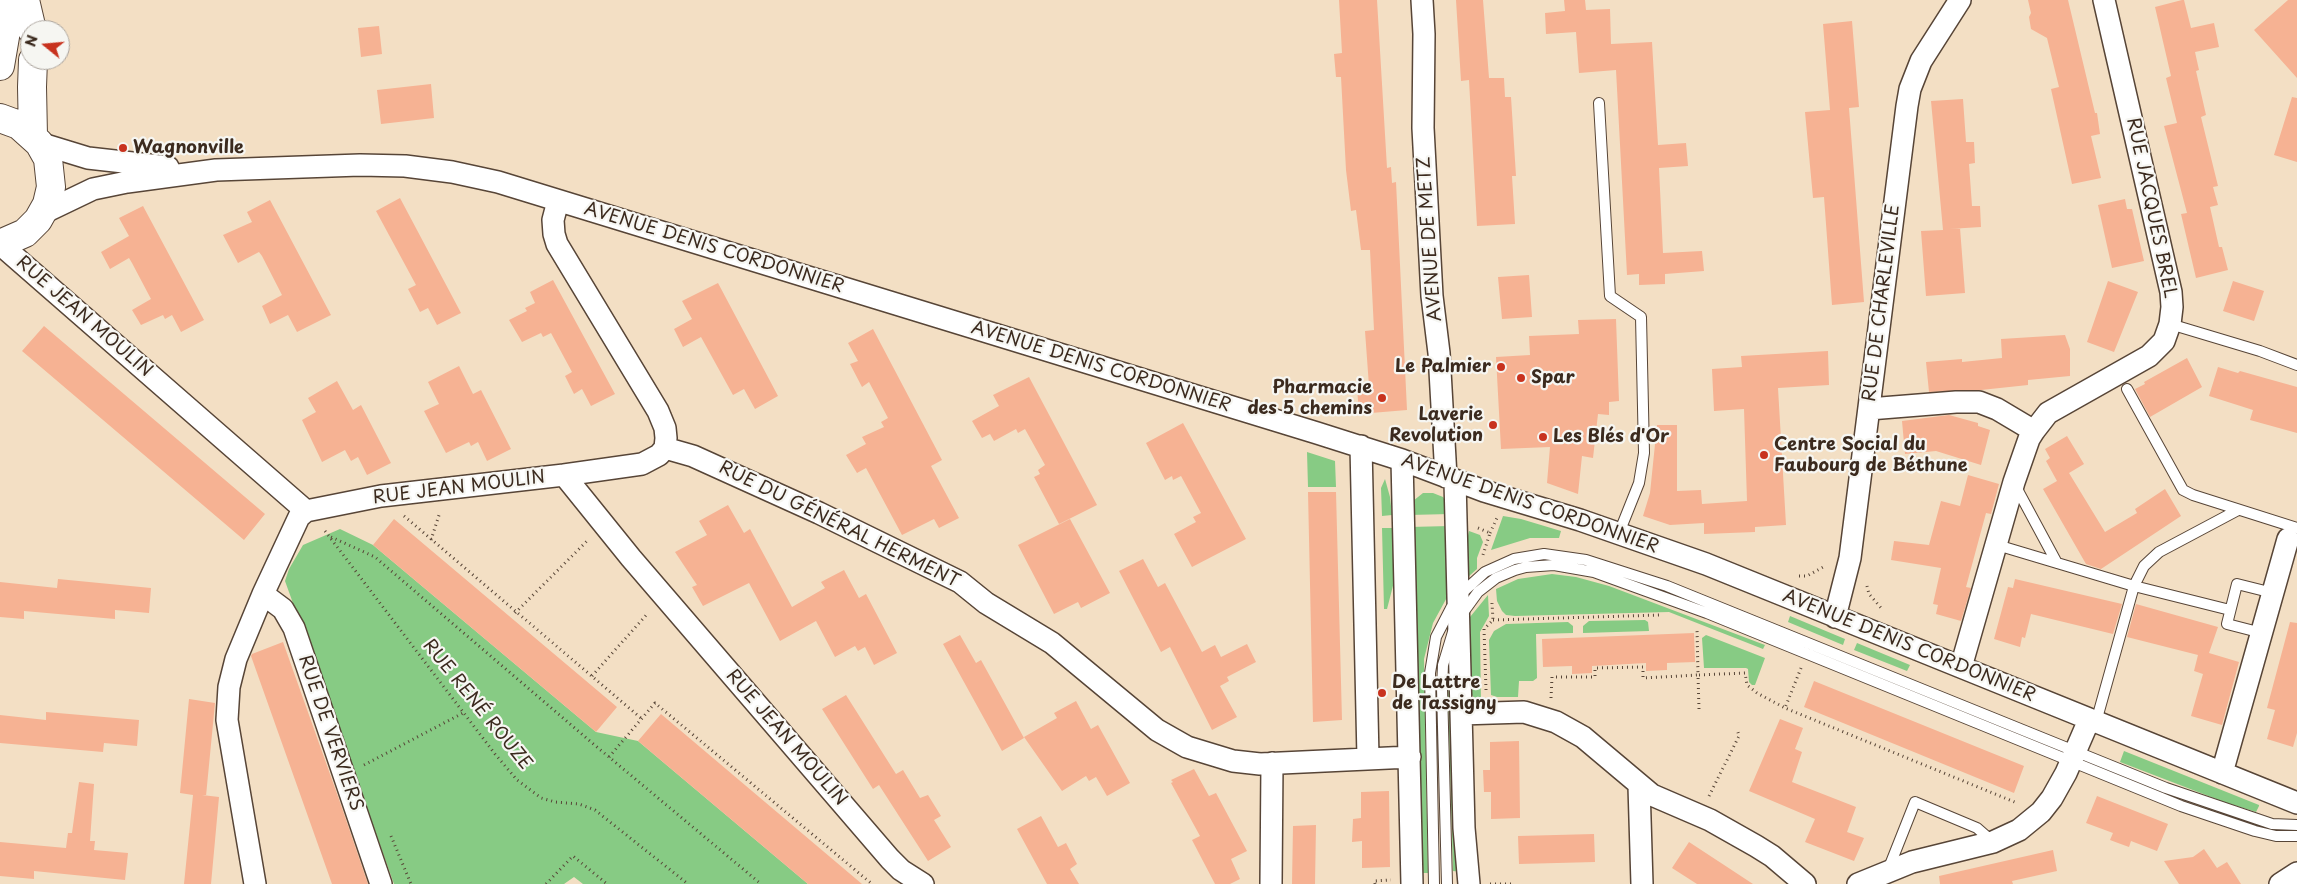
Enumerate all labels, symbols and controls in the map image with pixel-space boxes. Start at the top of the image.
north arrow [20,20,70,70]
text: N [19,32,43,49]
street label: RUE JACQUES BREL [2121,116,2181,300]
place label: Wagnonville [133,137,244,159]
marker: Wagnonville [117,142,129,154]
street label: AVENUE DE METZ [1413,156,1447,322]
street label: AVENUE DENIS CORDONNIER [582,198,846,298]
street label: RUE DE CHARLEVILLE [1859,203,1905,403]
street label: RUE JEAN MOULIN [11,252,157,382]
street label: AVENUE DENIS CORDONNIER [969,317,1233,417]
place label: Le Palmier [1395,356,1491,378]
marker: Le Palmier [1495,361,1507,373]
place label: Spar [1531,367,1575,389]
marker: Spar [1515,372,1527,384]
place label: Pharmacie des 5 chemins [1247,377,1372,419]
marker: Pharmacie des 5 chemins [1376,392,1388,404]
place label: Laverie Revolution [1389,404,1483,446]
marker: Laverie Revolution [1487,419,1499,431]
place label: Les Blés d'Or [1553,426,1669,448]
marker: Les Blés d'Or [1537,431,1549,443]
place label: Centre Social du Faubourg de Béthune [1774,434,1967,476]
marker: Centre Social du Faubourg de Béthune [1758,449,1770,461]
street label: AVENUE DENIS CORDONNIER [1399,450,1661,558]
street label: RUE DU GÉNÉRAL HERMENT [715,457,963,593]
street label: RUE JEAN MOULIN [372,467,546,509]
street label: AVENUE DENIS CORDONNIER [1780,585,2038,707]
street label: RUE RENÉ ROUZE [418,635,536,775]
street label: RUE DE VERVIERS [293,652,367,814]
street label: RUE JEAN MOULIN [721,665,851,811]
place label: De Lattre de Tassigny [1392,672,1496,714]
marker: De Lattre de Tassigny [1376,687,1388,699]

